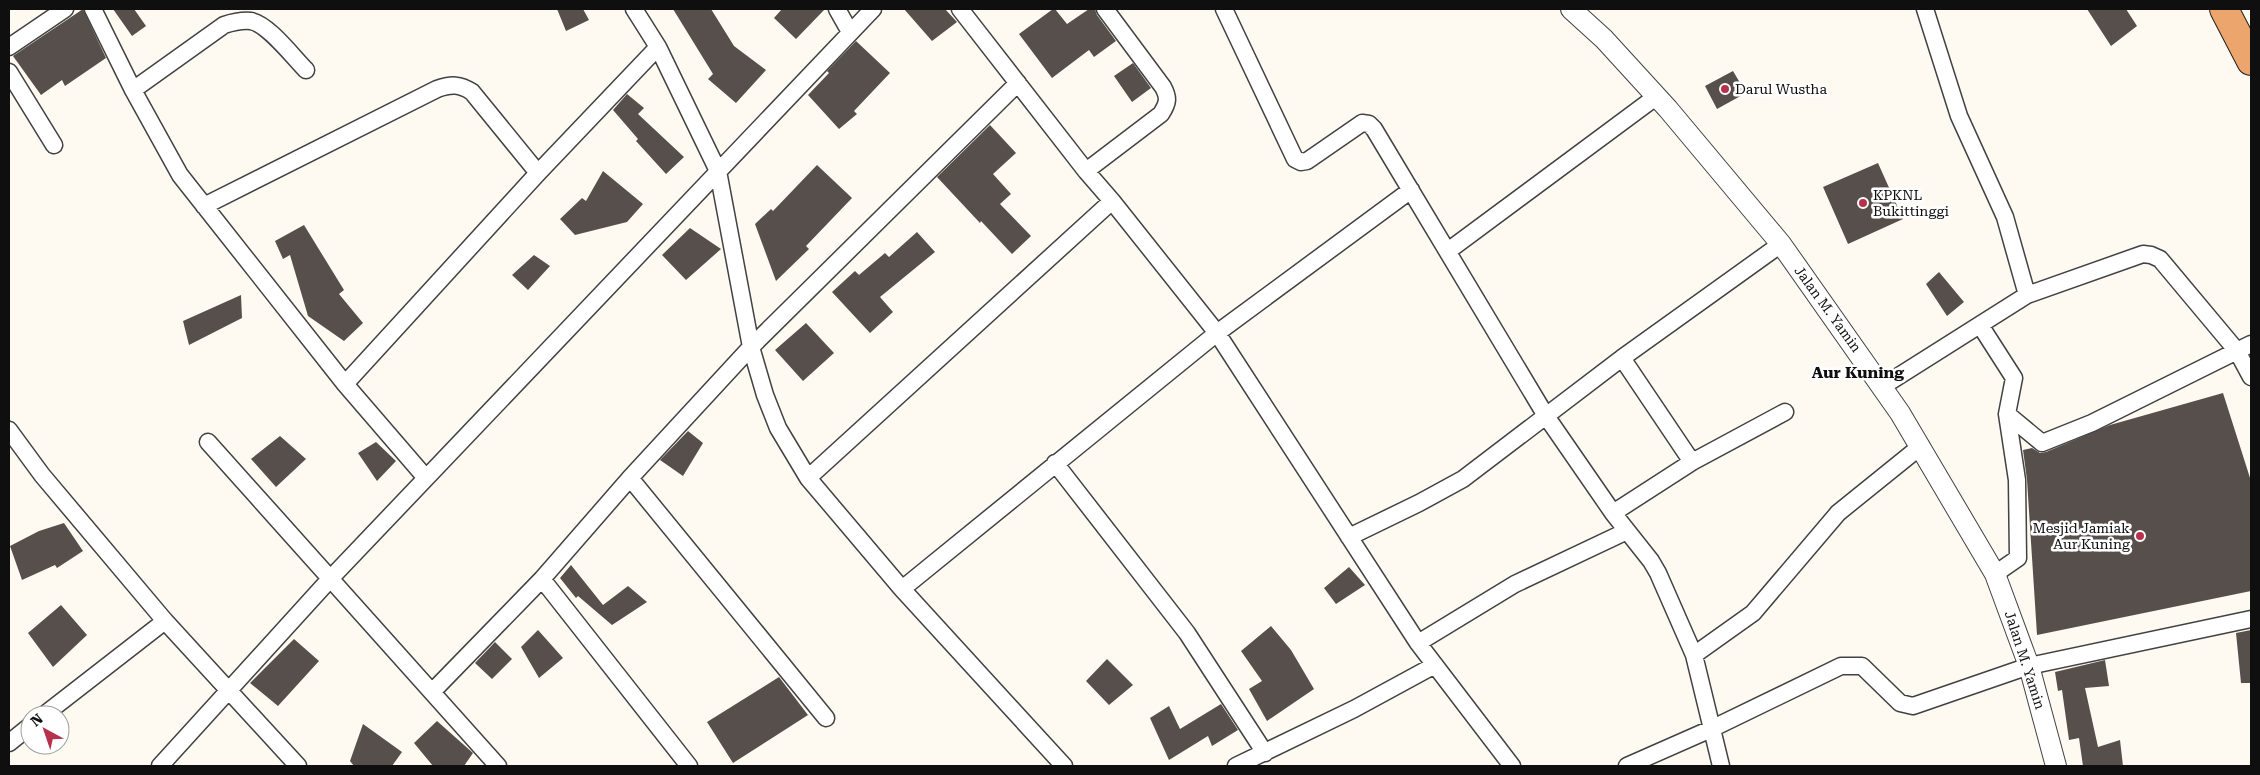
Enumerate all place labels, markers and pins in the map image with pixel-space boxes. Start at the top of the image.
place label: Darul Wustha [1735,81,1827,97]
marker: Darul Wustha [1719,83,1731,95]
place label: KPKNL Bukittinggi [1873,187,1949,219]
marker: KPKNL Bukittinggi [1857,197,1869,209]
place label: Mesjid Jamiak Aur Kuning [2032,520,2130,552]
marker: Mesjid Jamiak Aur Kuning [2134,530,2146,542]

